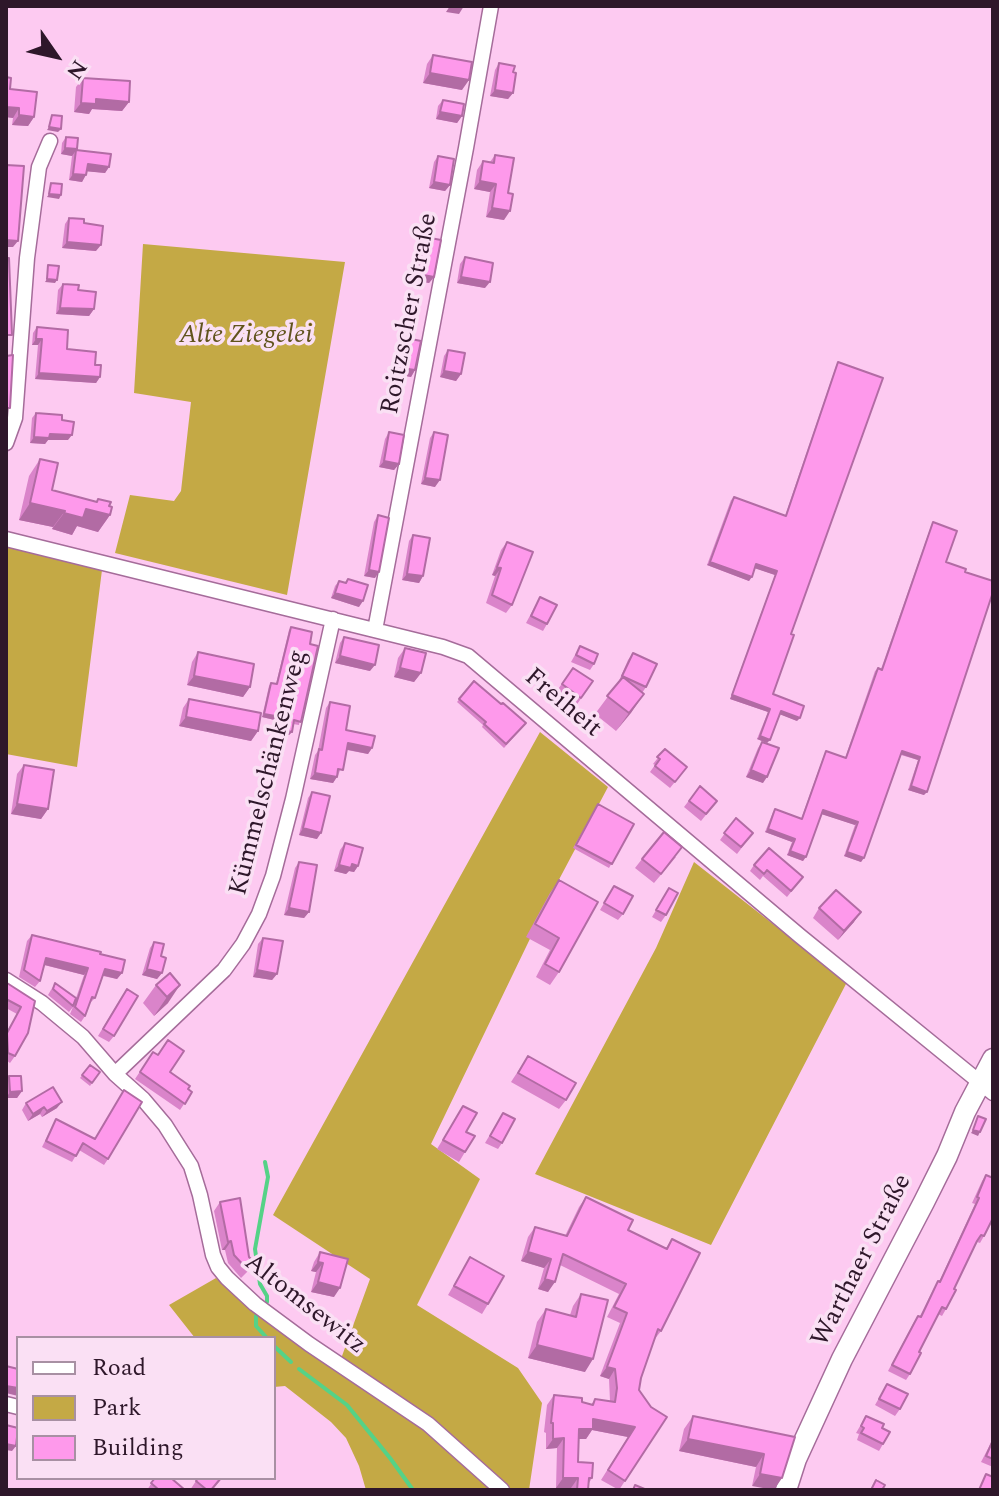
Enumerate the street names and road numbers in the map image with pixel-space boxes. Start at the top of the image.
street label: Roitzscher Straße [376,211,446,417]
street label: Kümmelschänkenweg [224,647,316,899]
street label: Freiheit [517,663,607,745]
street label: Warthaer Straße [806,1170,920,1352]
street label: Altomsewitz [237,1248,371,1362]

